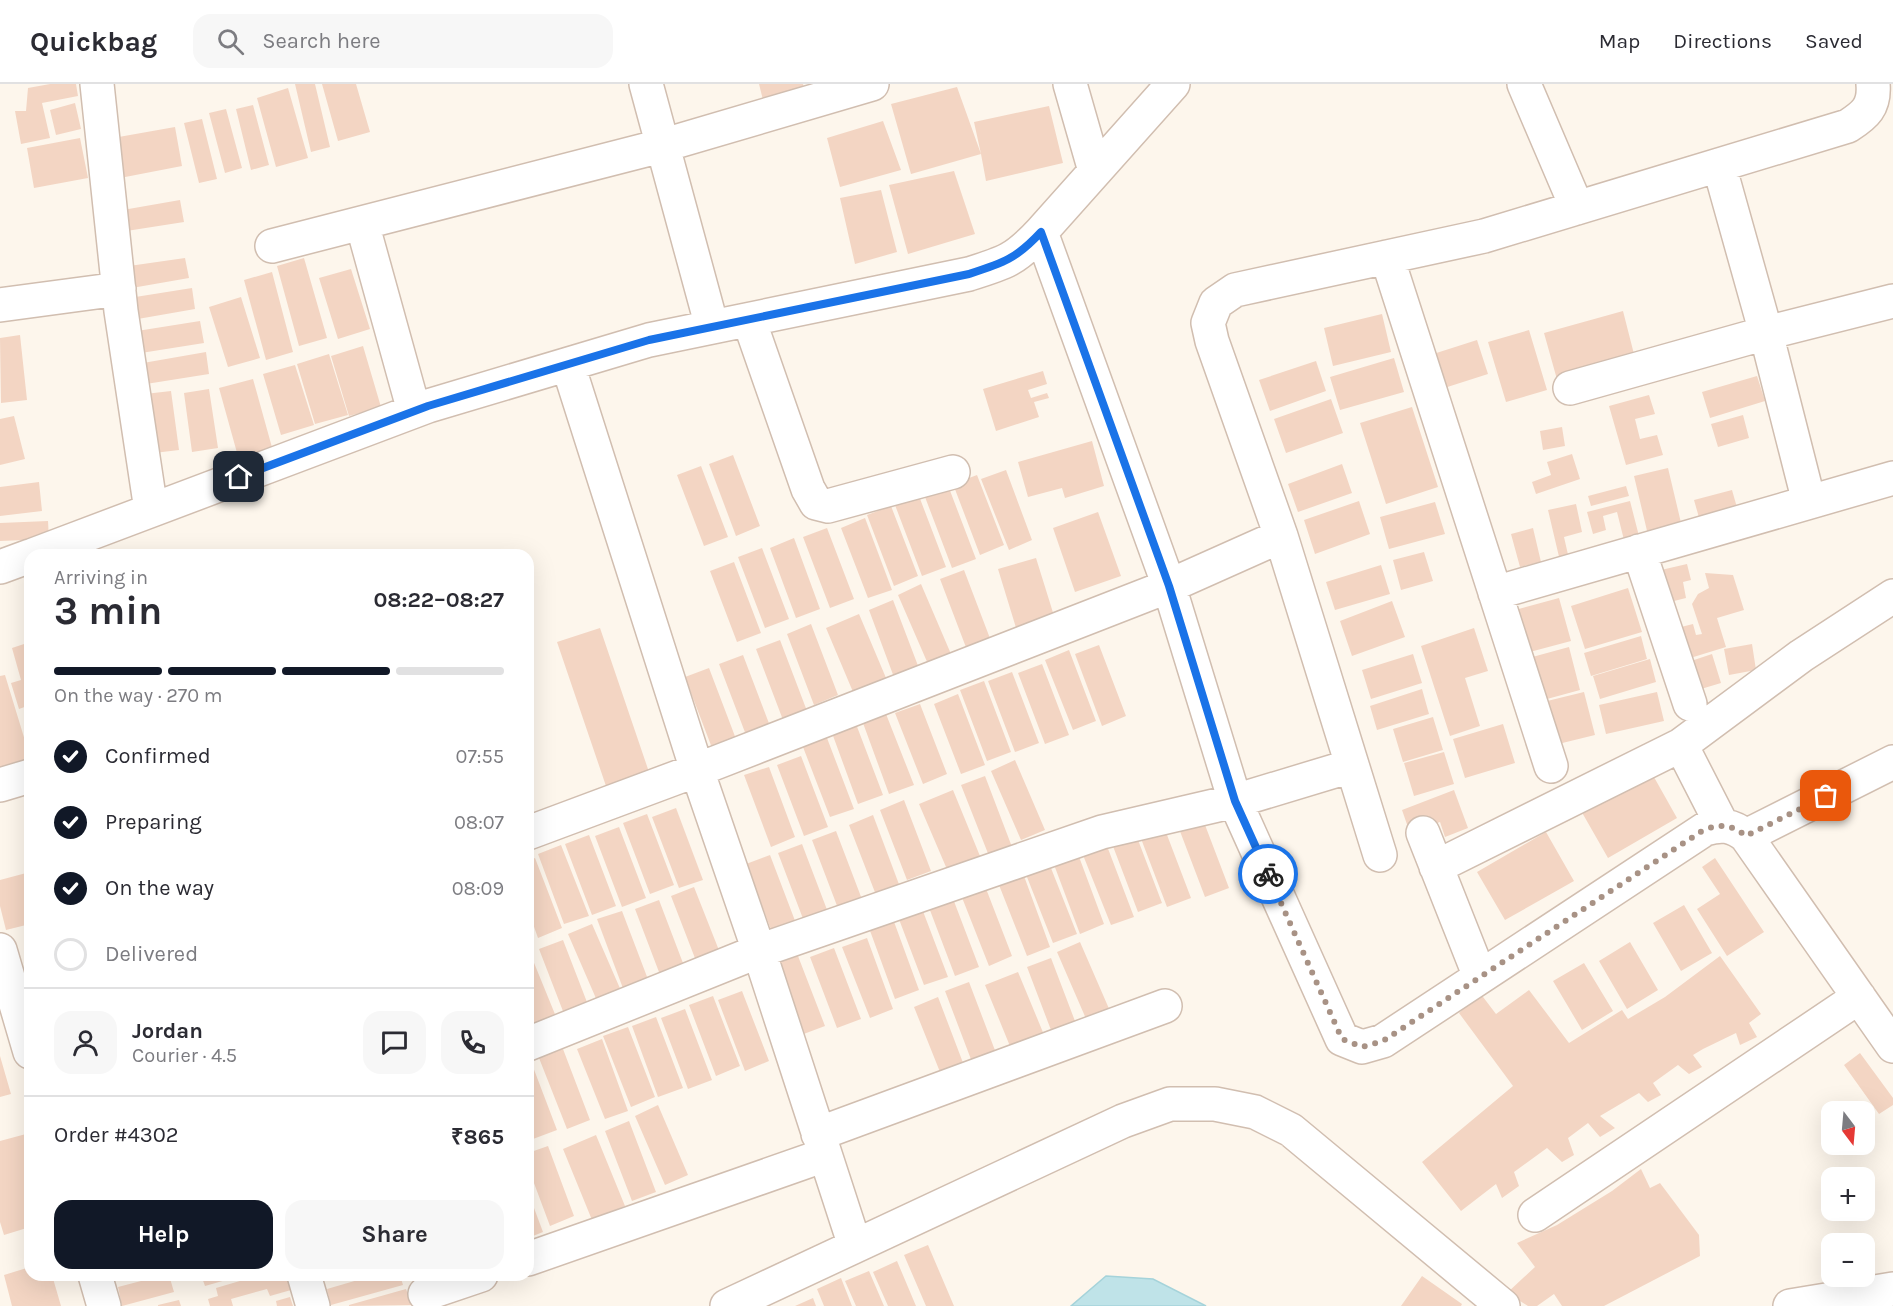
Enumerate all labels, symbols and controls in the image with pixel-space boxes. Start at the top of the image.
search box [193,14,613,68]
text: Quickbag [30,25,157,58]
icon: search [214,25,247,58]
text: Search here [262,28,381,54]
text: Map [1599,29,1640,53]
text: Directions [1673,29,1772,53]
text: Saved [1805,29,1863,53]
pin [213,451,264,502]
icon: home [222,460,255,493]
text: Arriving in [54,566,148,589]
text: 08:22–08:27 [373,587,504,613]
text: 3 min [54,588,162,634]
text: On the way · 270 m [54,684,223,707]
icon: check [54,740,87,773]
text: Confirmed [105,743,211,769]
text: 07:55 [456,745,504,768]
pin [1800,770,1851,821]
icon: bag [1809,779,1842,812]
icon: check [54,806,87,839]
text: Preparing [105,809,202,835]
text: 08:07 [454,811,504,834]
courier [1238,844,1298,904]
icon: bike [1252,858,1285,891]
icon: check [54,872,87,905]
text: On the way [105,875,214,901]
text: 08:09 [452,877,504,900]
text: Delivered [105,941,198,967]
button: person [54,1011,117,1074]
button: chat [363,1011,426,1074]
button: phone [441,1011,504,1074]
text: Jordan [132,1018,203,1044]
text: Courier · 4.5 [132,1044,237,1067]
north arrow [1821,1101,1875,1155]
map controls [1821,1101,1875,1287]
text: Order #4302 [54,1122,179,1148]
text: ₹865 [451,1124,504,1150]
button: + [1821,1167,1875,1221]
button: Help [54,1200,273,1269]
button: Share [285,1200,504,1269]
button: − [1821,1233,1875,1287]

